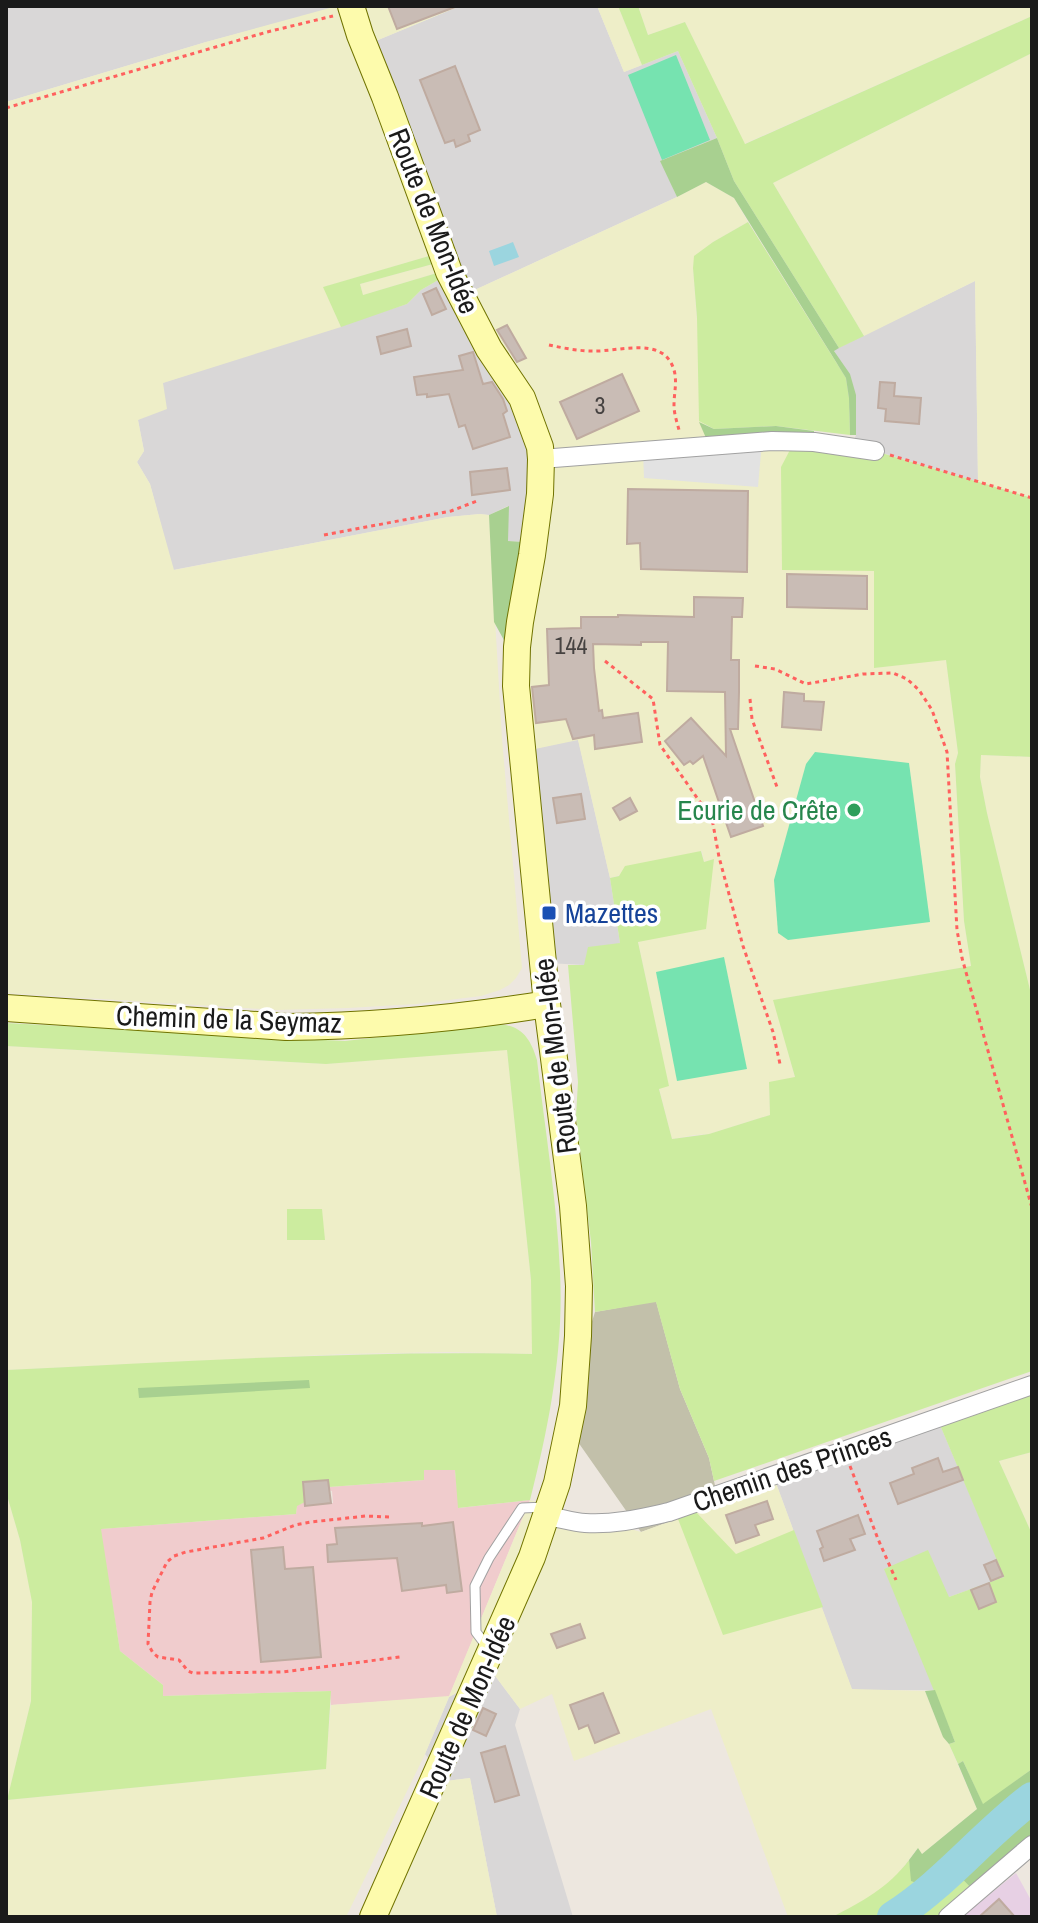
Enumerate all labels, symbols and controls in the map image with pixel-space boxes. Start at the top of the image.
street label: Route de Mon-Idée [380,123,488,319]
house number: 3 [595,389,605,421]
house number: 144 [555,629,587,661]
place label: Ecurie de Crête [677,791,838,829]
marker: Ecurie de Crête [845,801,863,819]
place label: Mazettes [565,894,658,932]
marker: Mazettes [540,904,558,922]
street label: Route de Mon-Idée [524,956,586,1156]
street label: Chemin de la Seymaz [115,996,343,1042]
street label: Chemin des Princes [687,1417,897,1521]
street label: Route de Mon-Idée [410,1609,524,1805]

